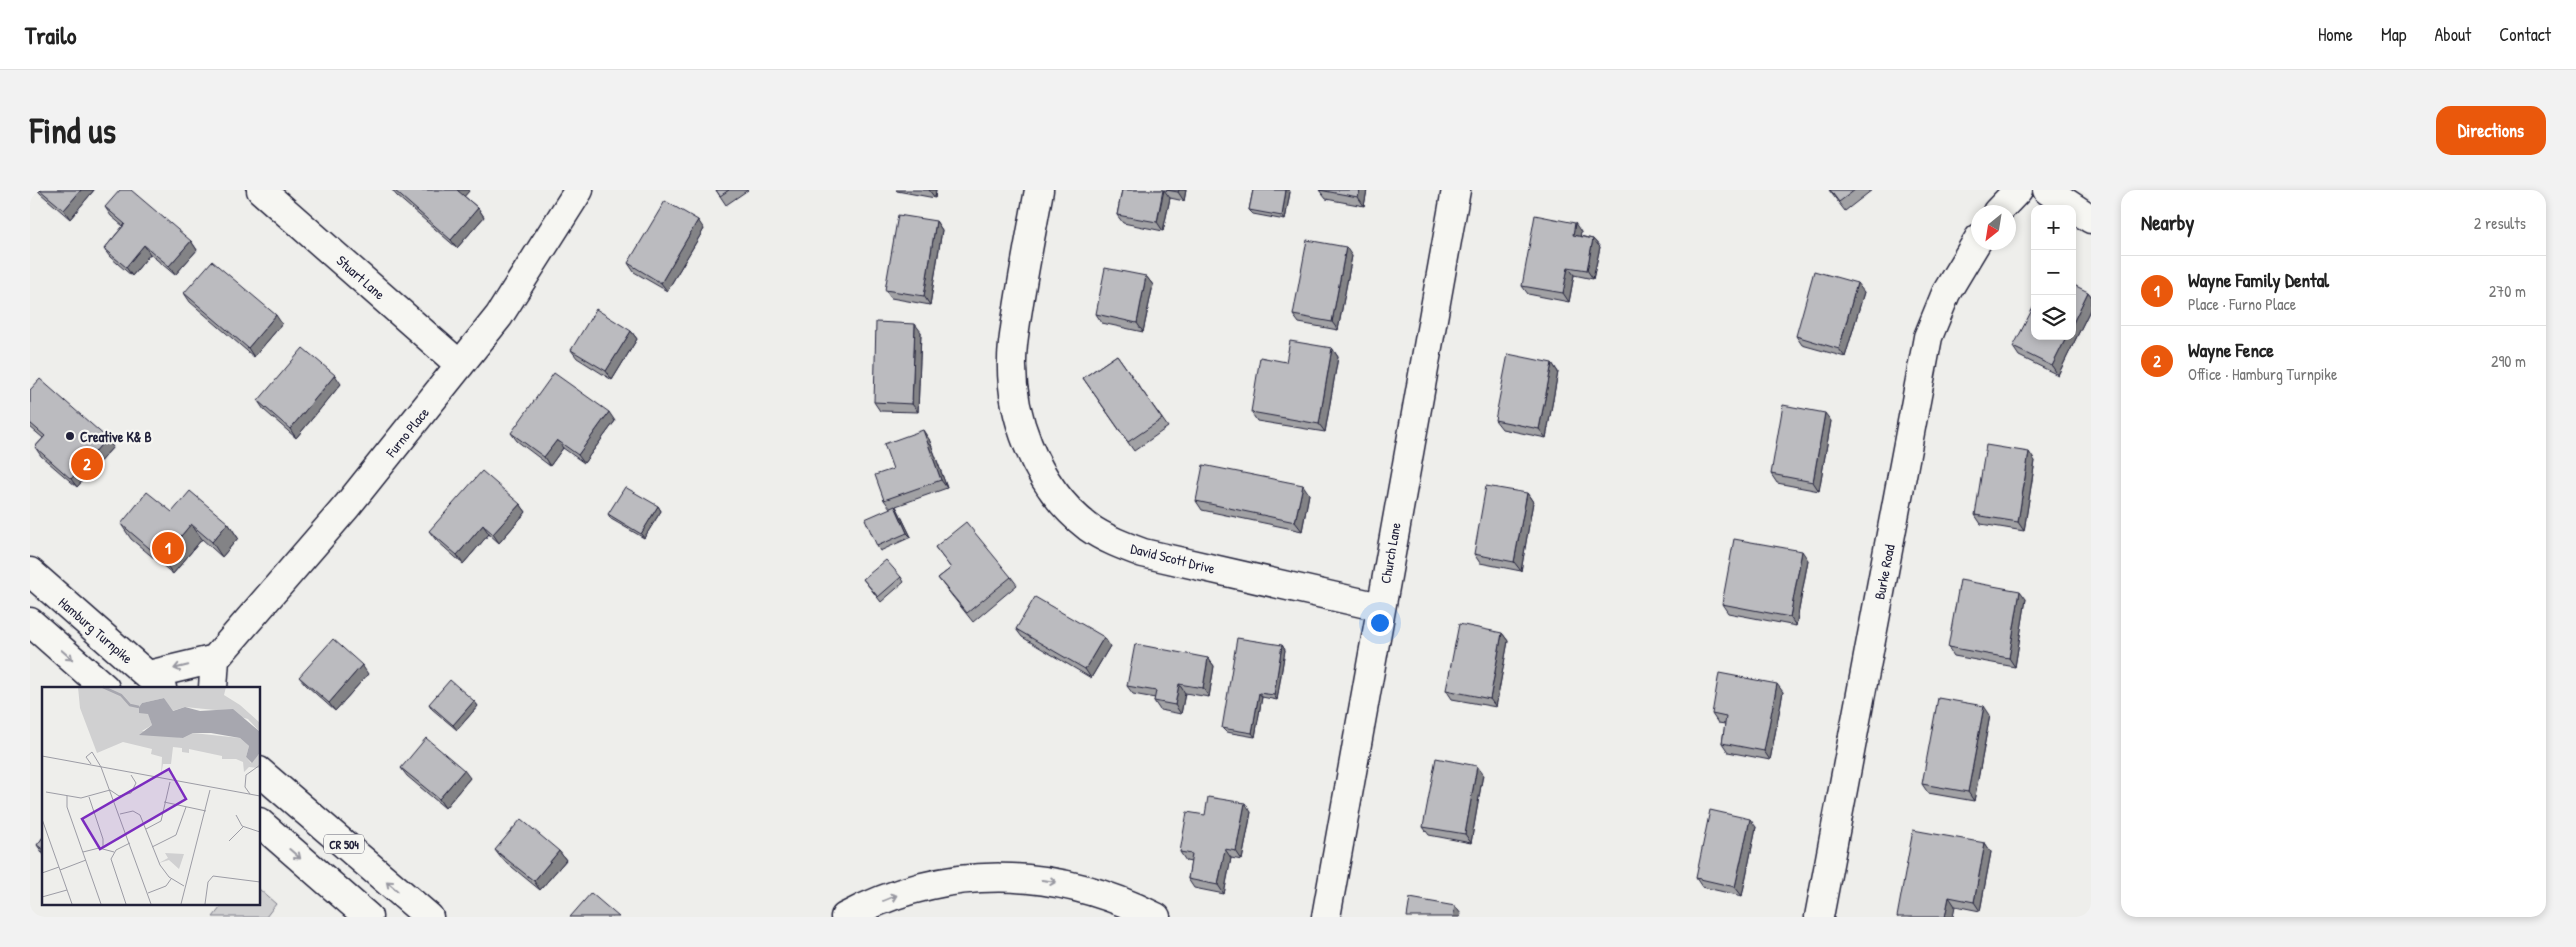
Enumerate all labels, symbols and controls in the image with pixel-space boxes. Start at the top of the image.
text: Trailo [25,19,76,51]
text: Home [2318,22,2353,47]
text: Map [2381,22,2406,47]
text: About [2434,22,2471,47]
text: Contact [2499,22,2551,47]
button: Directions [2436,106,2546,155]
text: Find us [30,107,116,154]
north arrow [1971,205,2016,250]
map controls [2031,205,2076,340]
button: + [2031,205,2076,250]
text: Nearby [2141,208,2194,237]
text: 2 results [2474,212,2526,234]
button: − [2031,250,2076,295]
street label: Stuart Lane [333,251,390,304]
text: Wayne Family Dental [2188,267,2329,293]
text: 1 [2154,280,2160,302]
text: 270 m [2489,280,2526,302]
text: Place · Furno Place [2188,293,2296,315]
button: layers [2031,295,2076,340]
text: Wayne Fence [2188,337,2274,363]
text: 2 [2153,350,2161,372]
text: 290 m [2491,350,2526,372]
text: Office · Hamburg Turnpike [2188,363,2337,385]
street label: Furno Place [381,403,433,461]
place label: Creative K& B [80,427,152,446]
marker: Creative K& B [64,430,76,442]
pin: 2 [71,445,103,483]
street label: Church Lane [1375,521,1405,585]
pin: 1 [152,529,184,567]
street label: David Scott Drive [1129,538,1218,578]
street label: Burke Road [1869,542,1899,601]
street label: Hamburg Turnpike [54,593,137,668]
your location [1367,610,1393,636]
one-way arrow [60,649,73,660]
one-way arrow [174,663,190,672]
inset map [42,687,260,904]
road number: CR 504 [324,834,364,854]
one-way arrow [289,848,302,860]
one-way arrow [1041,876,1057,886]
one-way arrow [386,880,399,891]
one-way arrow [882,893,897,902]

